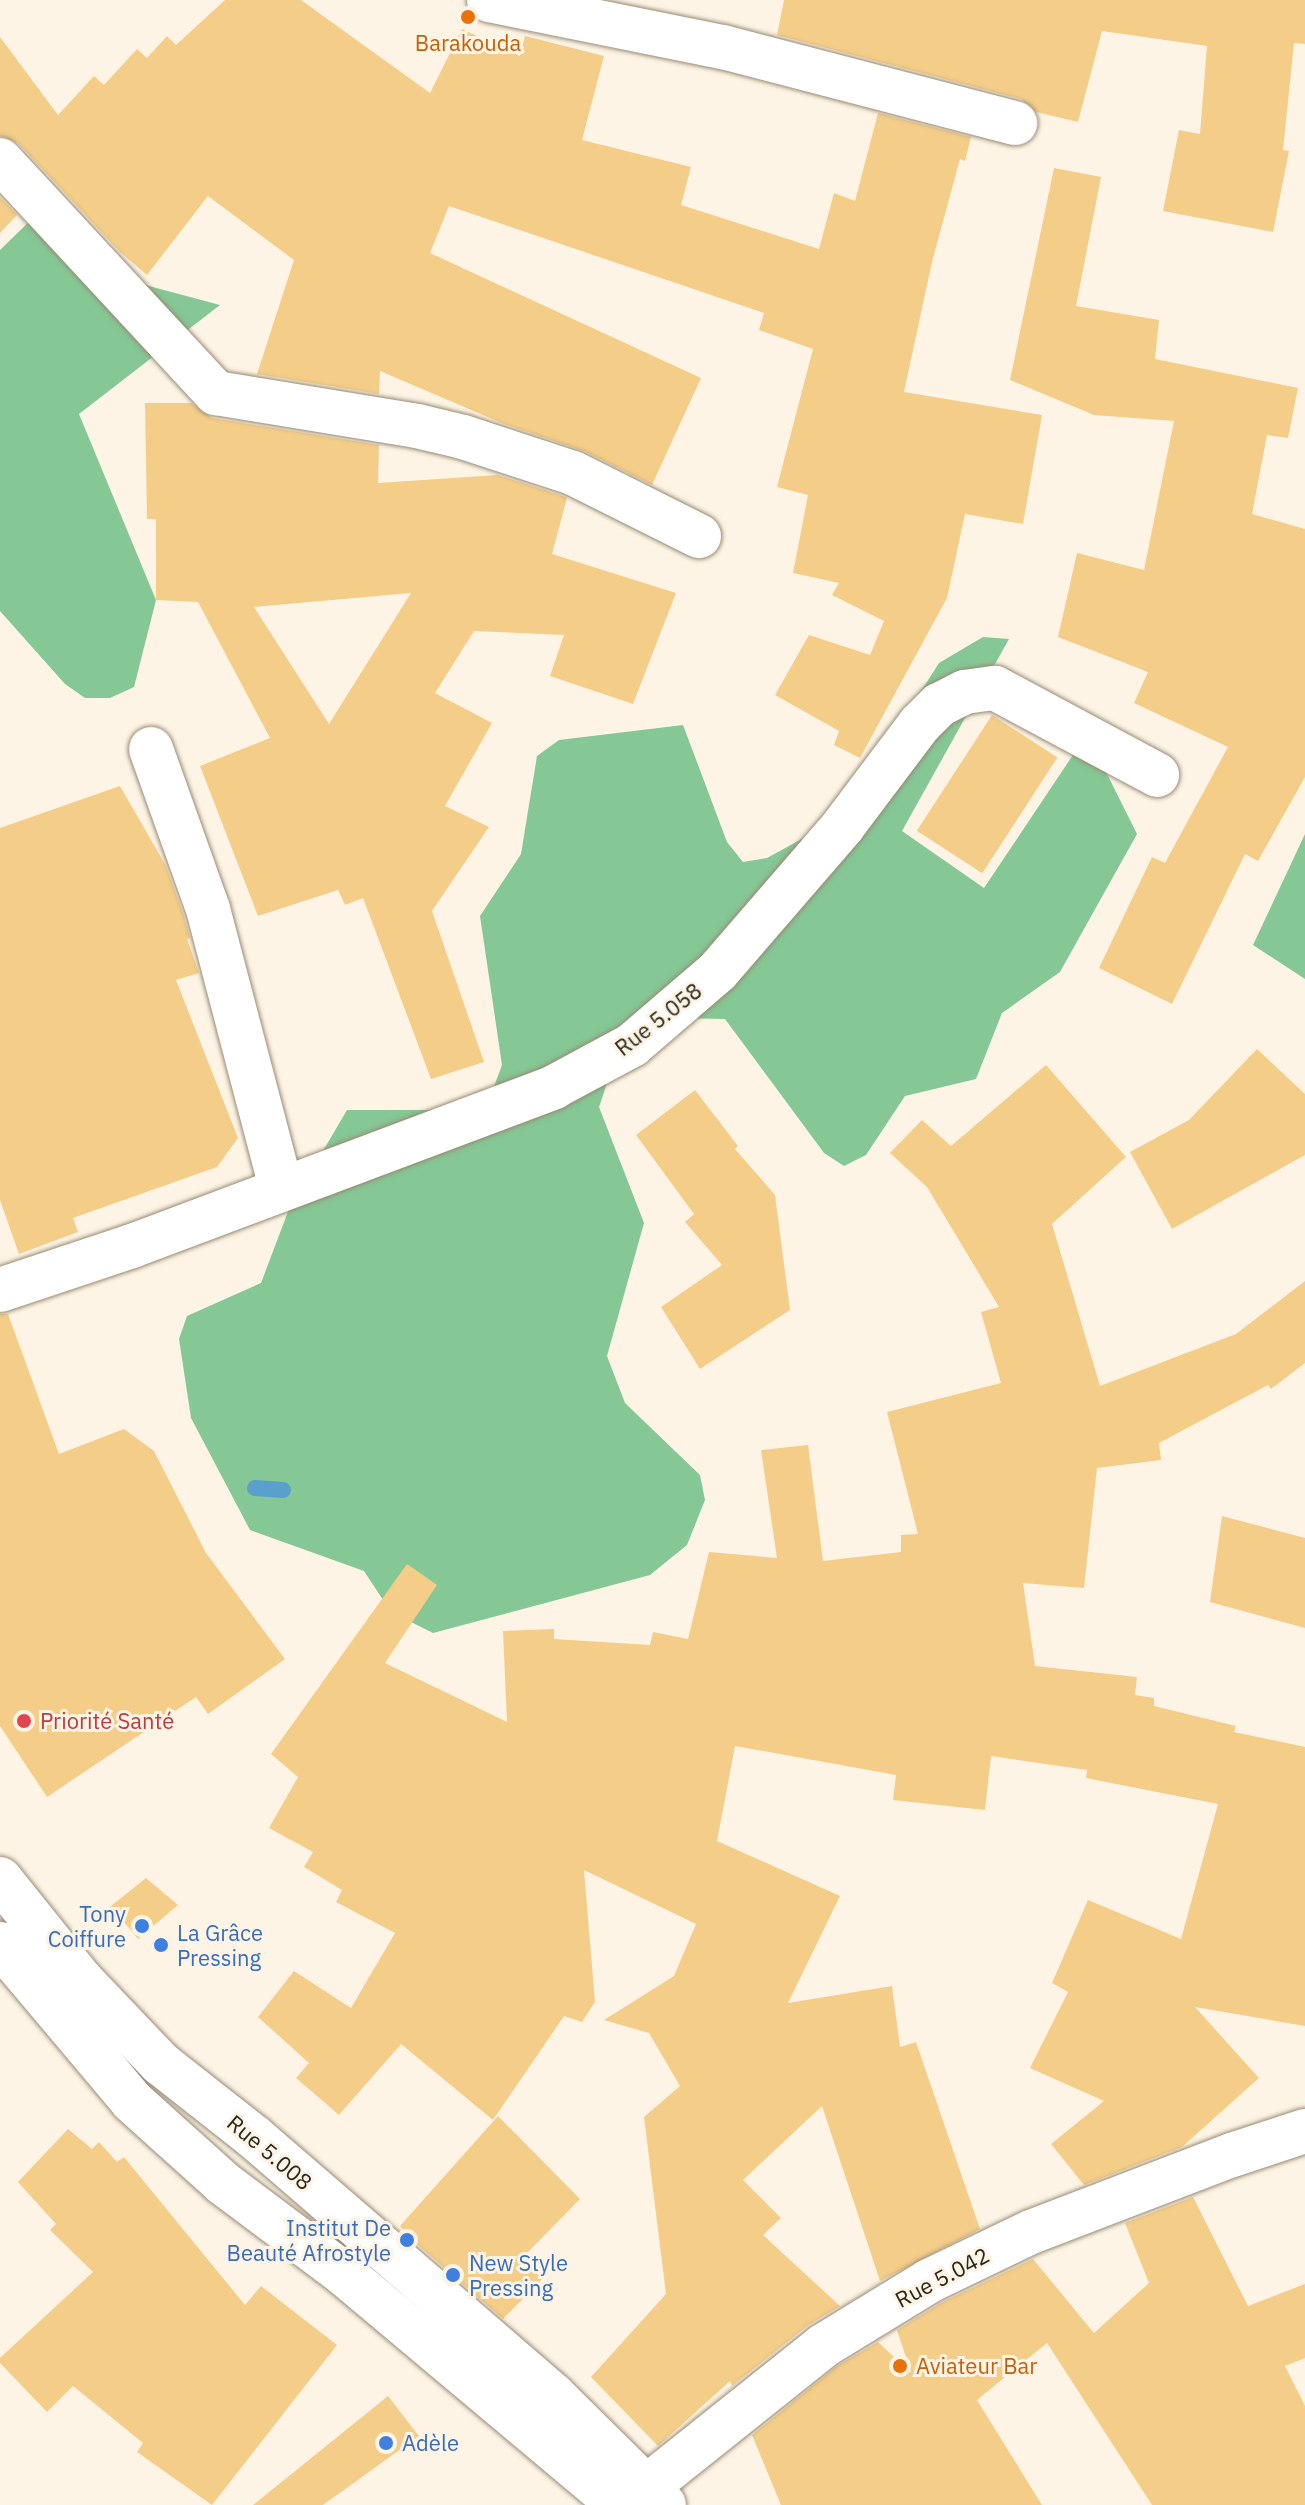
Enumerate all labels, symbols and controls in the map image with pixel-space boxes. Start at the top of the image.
marker: Barakouda [459,8,477,26]
place label: Barakouda [415,30,521,56]
street label: Rue 5.058 [609,977,707,1061]
place label: Priorité Santé [40,1708,174,1734]
marker: Priorité Santé [15,1712,33,1730]
place label: Tony Coiffure [48,1900,126,1952]
marker: Tony Coiffure [133,1917,151,1935]
place label: La Grâce Pressing [177,1919,263,1970]
marker: La Grâce Pressing [152,1936,170,1954]
street label: Rue 5.008 [222,2109,318,2195]
place label: Institut De Beauté Afrostyle [227,2214,391,2266]
marker: Institut De Beauté Afrostyle [398,2231,416,2249]
street label: Rue 5.042 [890,2241,994,2313]
place label: New Style Pressing [469,2249,568,2300]
marker: New Style Pressing [444,2266,462,2284]
place label: Aviateur Bar [916,2353,1037,2379]
marker: Aviateur Bar [891,2357,909,2375]
place label: Adèle [402,2430,459,2456]
marker: Adèle [377,2434,395,2452]

